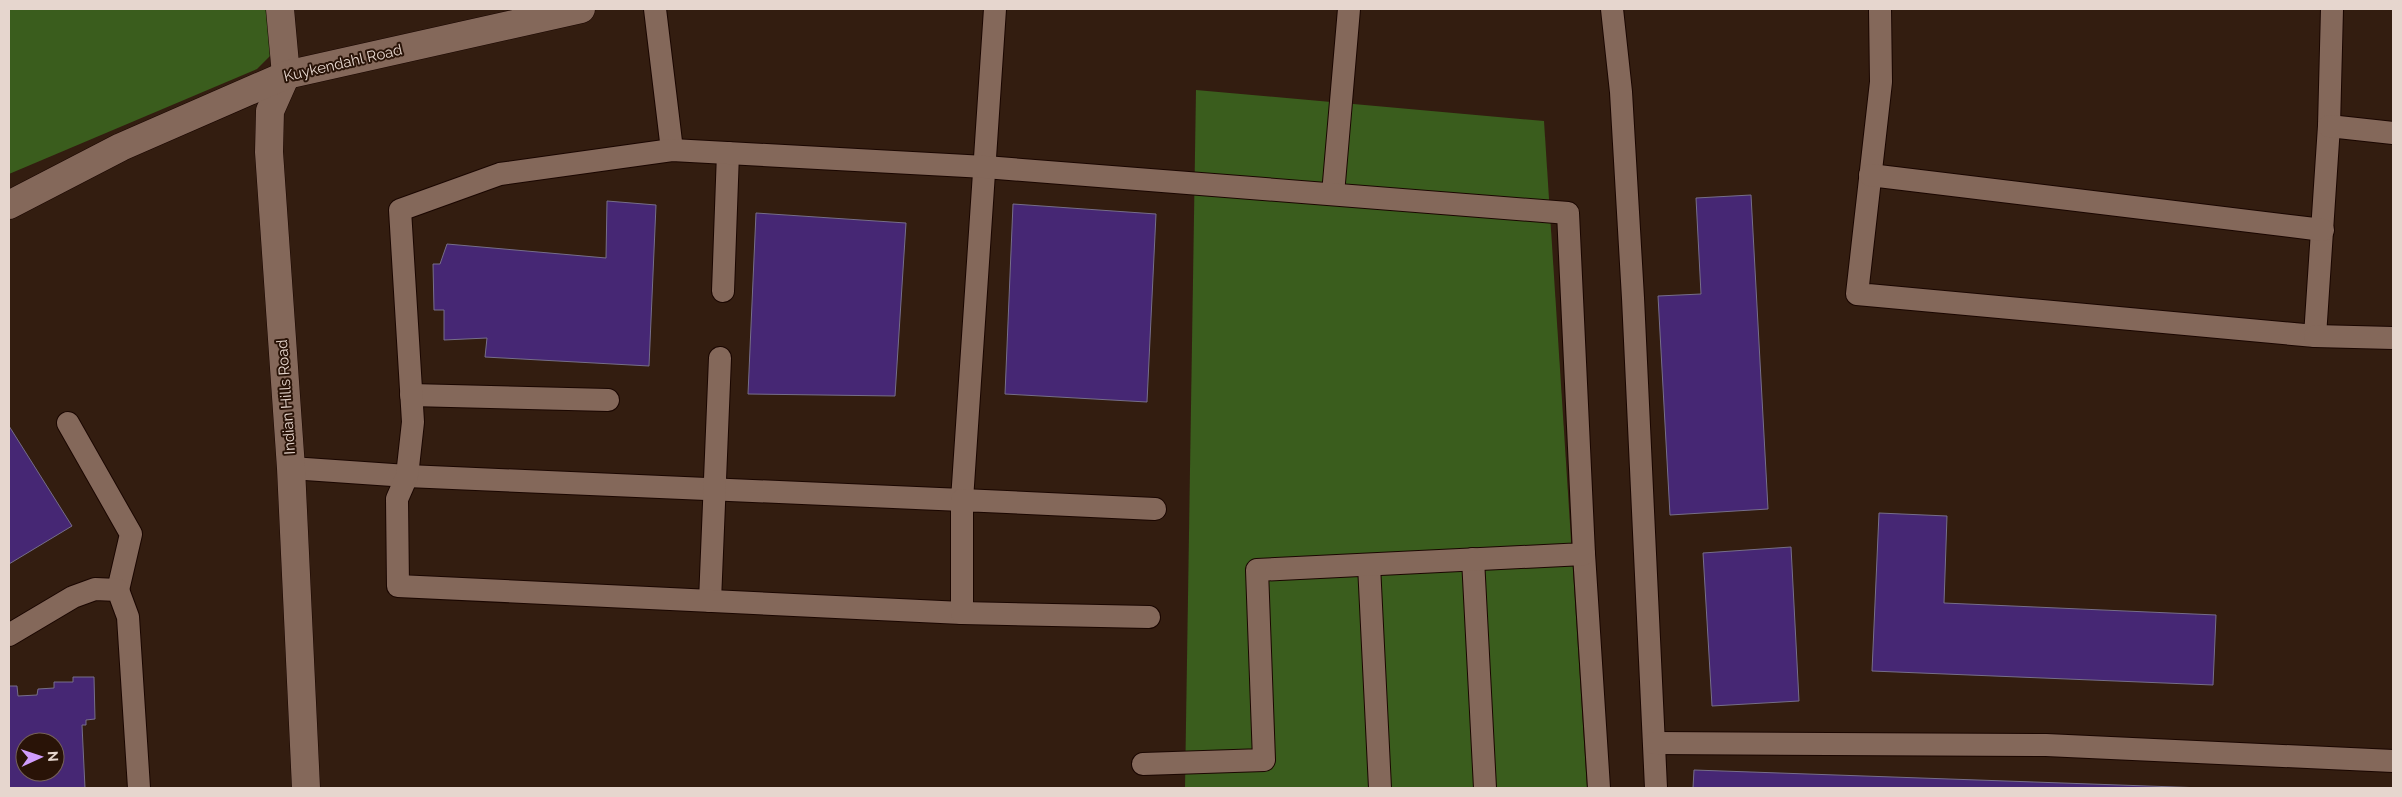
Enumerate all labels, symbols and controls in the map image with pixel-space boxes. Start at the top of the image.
street label: Kuykendahl Road [282,41,404,85]
street label: Indian Hills Road [273,339,299,455]
north arrow [15,732,65,782]
text: N [45,751,61,762]

